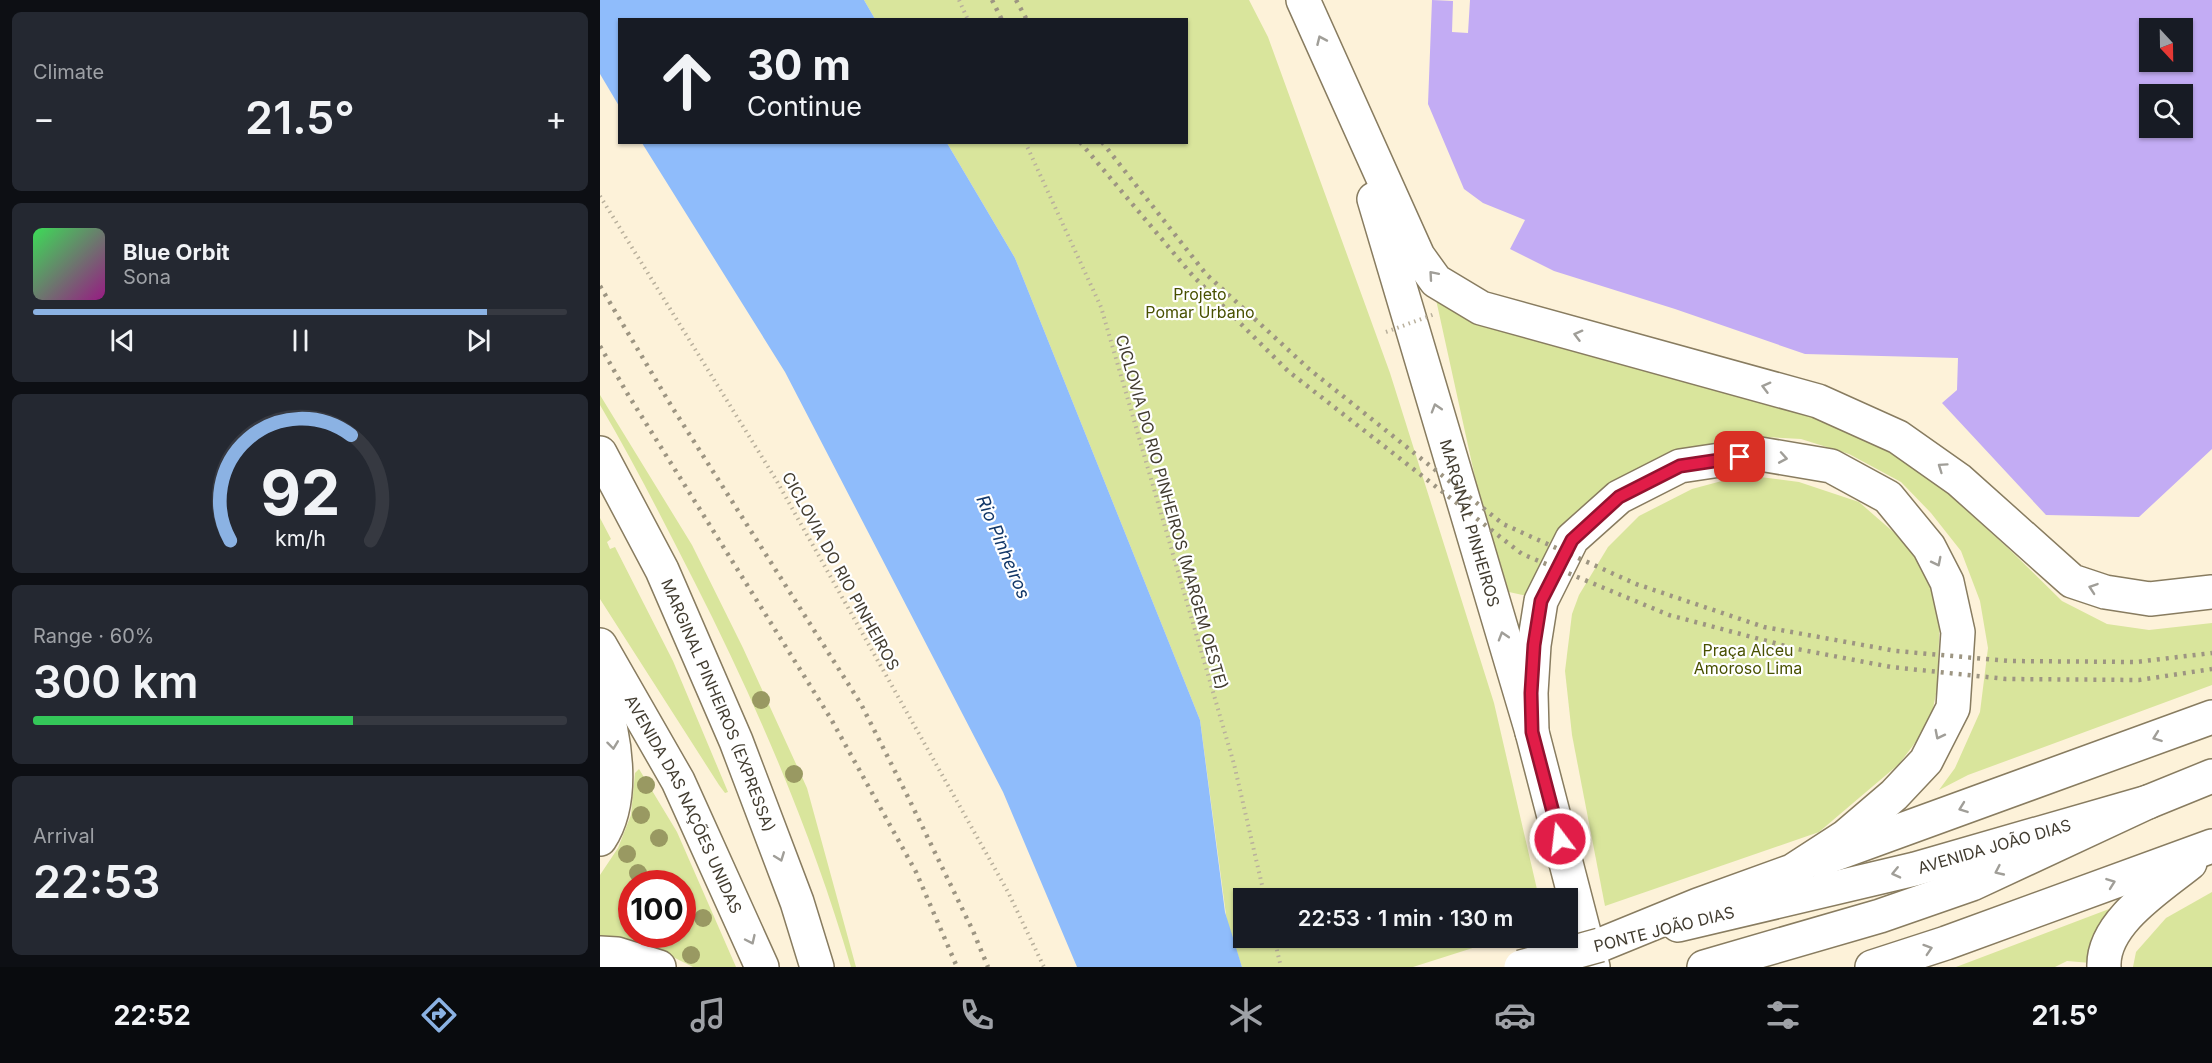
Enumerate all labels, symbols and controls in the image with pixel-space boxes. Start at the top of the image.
north arrow [2139,18,2193,72]
map controls [2139,18,2193,138]
one-way arrow [1316,35,1328,46]
text: 30 m [747,39,851,90]
icon: ahead [648,42,726,120]
text: Climate [33,60,104,84]
button: search [2139,84,2193,138]
text: 21.5° [245,90,355,145]
text: Continue [747,90,862,123]
text: − [33,98,55,138]
text: + [545,98,567,138]
text: Blue Orbit [123,239,230,265]
text: Sona [123,265,171,289]
one-way arrow [1429,271,1440,282]
park label: Projeto Pomar Urbano [1145,284,1255,322]
icon: previous [106,324,139,357]
icon: pause [284,324,317,357]
icon: next [462,324,495,357]
one-way arrow [1573,330,1584,342]
street label: CICLOVIA DO RIO PINHEIROS (MARGEM OESTE) [1112,332,1232,692]
one-way arrow [1761,382,1772,394]
one-way arrow [1430,403,1443,413]
pin [1714,431,1765,482]
street label: MARGINAL PINHEIROS [1436,437,1504,609]
icon: arrive [1723,440,1756,473]
one-way arrow [1778,451,1788,464]
text: 92 [260,455,340,530]
one-way arrow [1937,464,1948,475]
street label: CICLOVIA DO RIO PINHEIROS [778,468,904,674]
water label: Rio Pinheiros [972,492,1035,602]
text: km/h [275,525,325,551]
one-way arrow [1930,556,1941,567]
street label: MARGINAL PINHEIROS (EXPRESSA) [657,576,780,835]
one-way arrow [2088,583,2099,596]
text: Range · 60% [33,624,154,648]
one-way arrow [1498,631,1510,641]
park label: Praça Alceu Amoroso Lima [1694,640,1802,678]
text: 300 km [33,654,198,709]
street label: AVENIDA DAS NAÇÕES UNIDAS [621,691,746,916]
one-way arrow [1934,729,1946,740]
one-way arrow [2152,729,2163,742]
one-way arrow [607,740,619,750]
one-way arrow [1958,800,1968,813]
position arrow [1528,807,1592,871]
street label: AVENIDA JOÃO DIAS [1915,815,2073,878]
text: Arrival [33,824,95,848]
one-way arrow [772,851,785,862]
text: 22:53 [33,854,160,909]
one-way arrow [1995,863,2006,875]
one-way arrow [1891,866,1901,879]
speed limit sign: 100 [618,870,696,948]
one-way arrow [2105,877,2116,890]
street label: PONTE JOÃO DIAS [1592,902,1736,956]
text: 22:53 · 1 min · 130 m [1298,905,1513,931]
one-way arrow [743,933,755,944]
one-way arrow [1922,943,1933,956]
icon: directions [418,994,460,1036]
icon: music [687,994,729,1036]
icon: phone [956,994,998,1036]
icon: climate [1225,994,1267,1036]
icon: car [1494,994,1536,1036]
icon: filters [1762,994,1804,1036]
text: 22:52 [113,999,191,1032]
text: 21.5° [2031,999,2098,1032]

